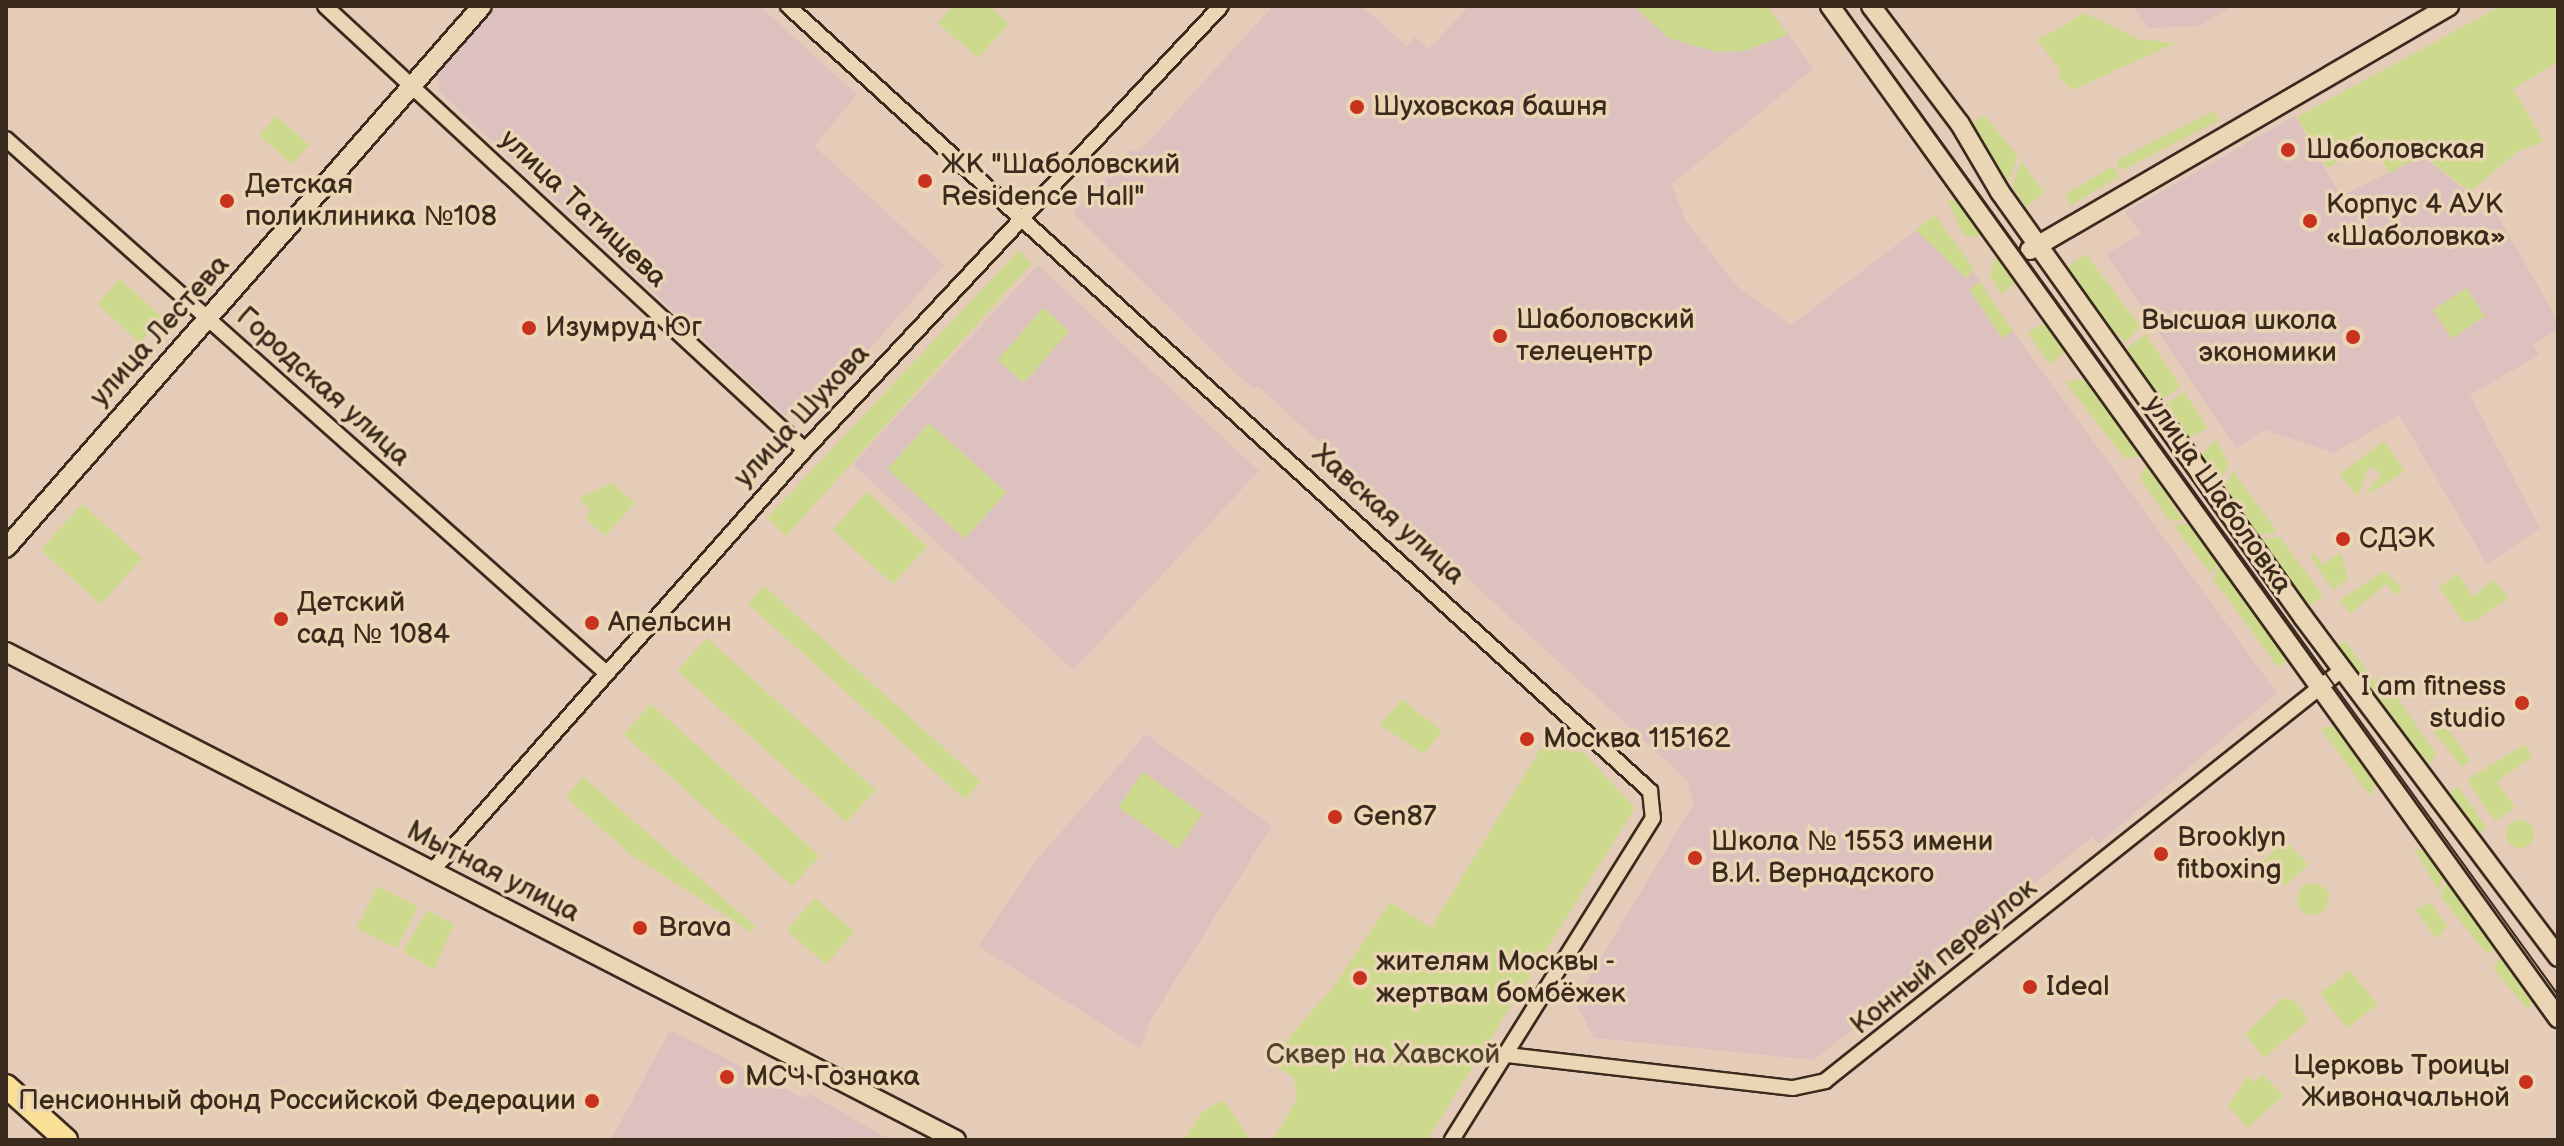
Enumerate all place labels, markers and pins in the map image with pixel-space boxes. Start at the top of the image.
place label: Шуховская башня [1373,90,1607,124]
marker: Шуховская башня [1348,98,1366,116]
place label: Шаболовская [2306,133,2485,167]
marker: Шаболовская [2277,139,2299,161]
place label: ЖК "Шаболовский Residence Hall" [941,148,1180,214]
place label: Детская поликлиника №108 [245,168,497,234]
marker: ЖК "Шаболовский Residence Hall" [916,172,934,190]
place label: Корпус 4 АУК «Шаболовка» [2326,188,2506,254]
marker: Детская поликлиника №108 [216,190,238,212]
marker: Корпус 4 АУК «Шаболовка» [2301,212,2319,230]
place label: Шаболовский телецентр [1516,303,1695,369]
place label: Высшая школа экономики [2141,304,2337,370]
place label: Изумруд Юг [545,311,702,345]
marker: Изумруд Юг [520,319,538,337]
marker: Шаболовский телецентр [1491,327,1509,345]
marker: Высшая школа экономики [2344,328,2362,346]
place label: СДЭК [2359,522,2435,556]
marker: СДЭК [2334,530,2352,548]
place label: Детский сад № 1084 [297,586,450,652]
place label: Апельсин [608,606,732,640]
marker: Детский сад № 1084 [272,610,290,628]
marker: Апельсин [583,614,601,632]
place label: I am fitness studio [2361,670,2506,736]
marker: I am fitness studio [2513,694,2531,712]
place label: Москва 115162 [1543,722,1731,756]
marker: Москва 115162 [1518,730,1536,748]
place label: Gen87 [1353,800,1436,834]
marker: Gen87 [1324,806,1346,828]
place label: Brooklyn fitboxing [2177,821,2286,887]
place label: Школа № 1553 имени В.И. Вернадского [1711,825,1993,891]
marker: Brooklyn fitboxing [2152,845,2170,863]
marker: Школа № 1553 имени В.И. Вернадского [1686,849,1704,867]
place label: Brava [658,911,732,945]
marker: Brava [629,917,651,939]
place label: жителям Москвы - жертвам бомбёжек [1376,945,1626,1011]
marker: жителям Москвы - жертвам бомбёжек [1351,969,1369,987]
place label: Ideal [2046,970,2109,1004]
marker: Ideal [2021,978,2039,996]
place label: Церковь Троицы Живоначальной [2293,1049,2510,1115]
place label: МСЧ Гознака [745,1060,920,1094]
marker: МСЧ Гознака [716,1066,738,1088]
marker: Церковь Троицы Живоначальной [2517,1073,2535,1091]
place label: Пенсионный фонд Российской Федерации [18,1084,576,1118]
marker: Пенсионный фонд Российской Федерации [583,1092,601,1110]

